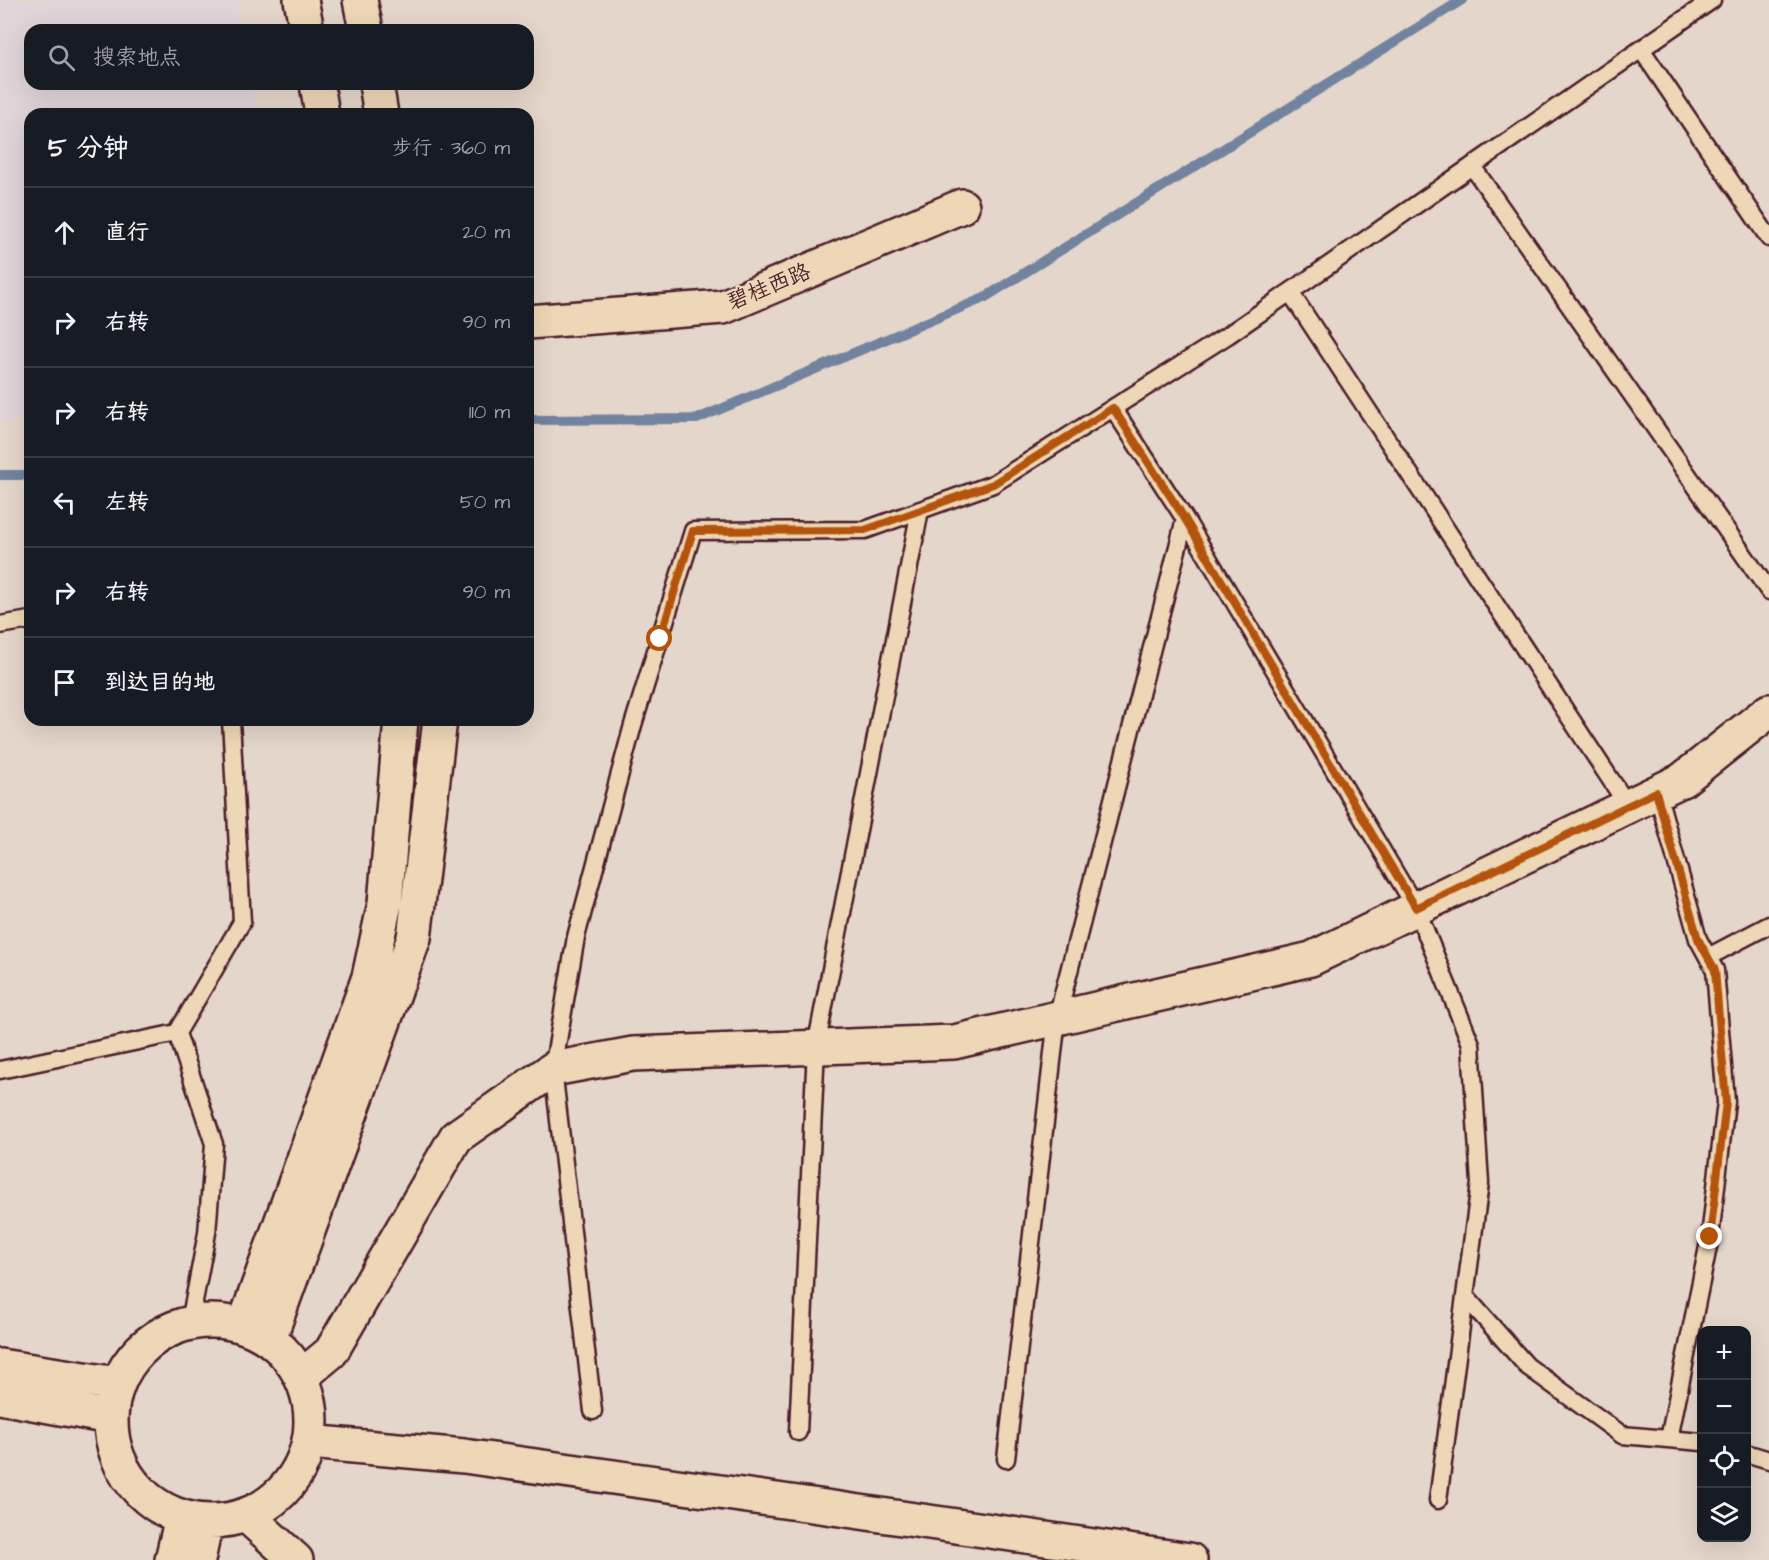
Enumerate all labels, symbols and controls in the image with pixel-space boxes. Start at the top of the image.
search box [24,24,534,90]
icon: search [45,41,78,74]
text: 搜索地点 [93,42,181,73]
text: 5 分钟 [48,130,129,166]
text: 步行 · 360 m [392,134,510,162]
icon: ahead [48,216,81,249]
text: 直行 [105,217,149,248]
text: 20 m [462,218,510,246]
street label: 碧桂西路 [722,256,816,318]
icon: right [48,306,81,339]
text: 右转 [105,307,149,338]
text: 90 m [462,308,510,336]
icon: right [48,396,81,429]
text: 右转 [105,397,149,428]
text: 110 m [469,398,510,426]
icon: left [48,486,81,519]
text: 左转 [105,487,149,518]
text: 50 m [460,488,510,516]
icon: right [48,576,81,609]
text: 右转 [105,577,149,608]
text: 90 m [462,578,510,606]
route start [646,625,672,651]
icon: arrive [48,666,81,699]
text: 到达目的地 [105,667,215,698]
route end [1696,1223,1722,1249]
map controls [1697,1326,1751,1542]
button: + [1697,1326,1751,1380]
button: − [1697,1380,1751,1434]
button: locate [1697,1434,1751,1488]
button: layers [1697,1488,1751,1542]

